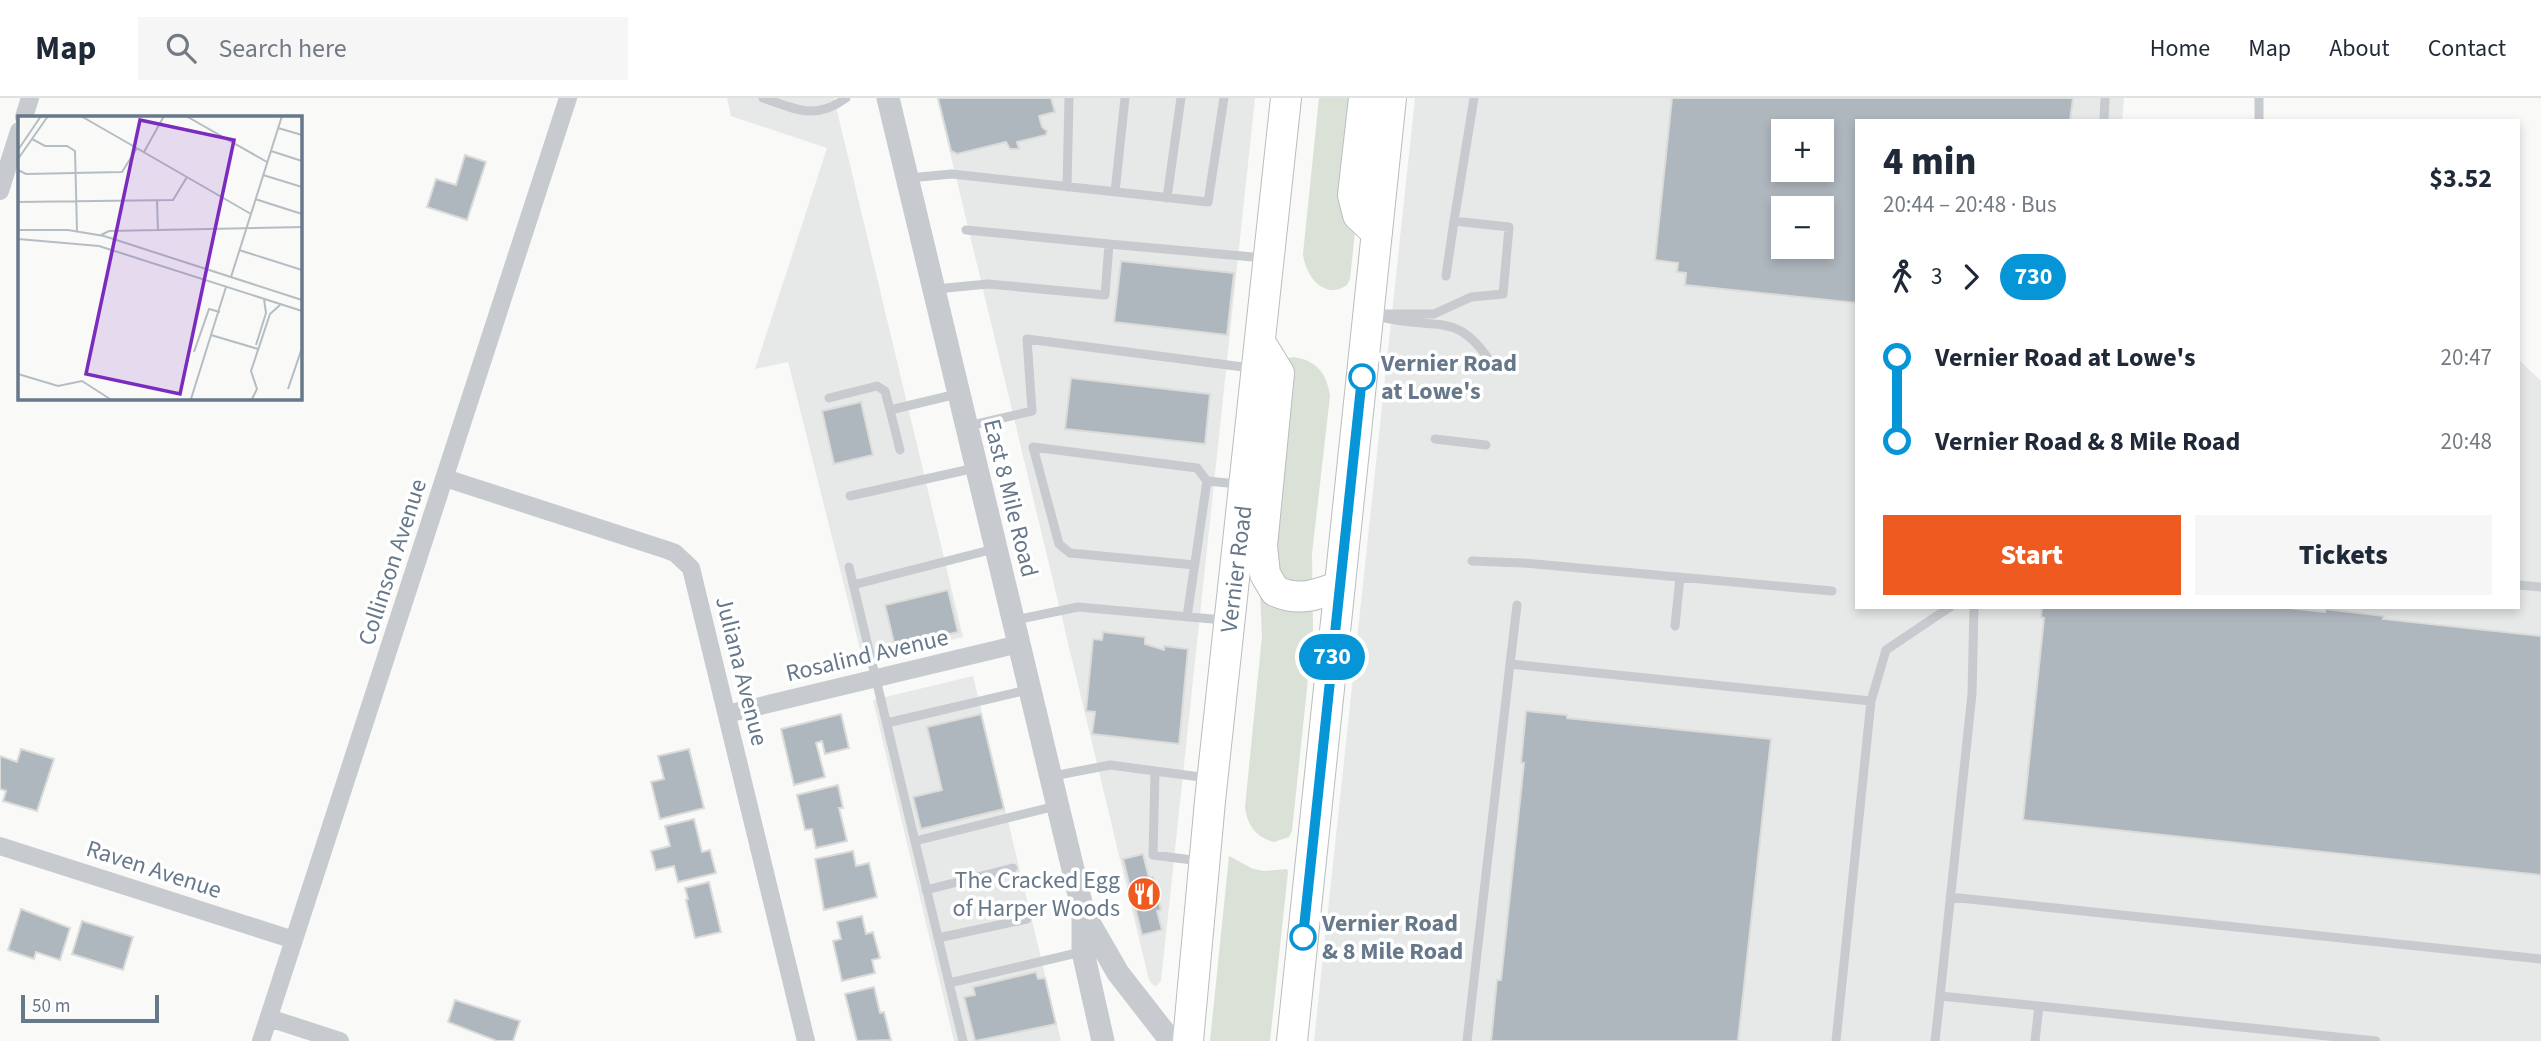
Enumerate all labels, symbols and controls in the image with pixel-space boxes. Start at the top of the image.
search box [138,17,628,80]
text: Map [35,25,96,72]
icon: search [162,29,200,67]
text: Search here [218,30,347,67]
text: Home [2150,31,2210,66]
text: Map [2248,31,2291,66]
text: About [2329,31,2390,66]
text: Contact [2428,31,2506,66]
inset map [18,116,301,399]
map controls [1771,119,1834,259]
button: + [1771,119,1834,182]
text: 4 min [1883,135,1976,189]
text: $3.52 [2429,160,2492,197]
text: 20:44 – 20:48 · Bus [1883,188,2057,221]
button: − [1771,196,1834,259]
icon: walk [1883,258,1921,296]
icon: forward [1952,258,1990,296]
text: 730 [2014,259,2052,294]
text: 3 [1931,260,1942,293]
text: Vernier Road at Lowe's [1935,339,2195,376]
text: 20:47 [2441,341,2492,374]
place label: Vernier Road at Lowe's [1380,346,1517,409]
marker: Vernier Road at Lowe's [1349,364,1375,390]
street label: East 8 Mile Road [974,415,1047,581]
text: Vernier Road & 8 Mile Road [1935,423,2240,460]
text: 20:48 [2441,425,2492,458]
street label: Collinson Avenue [349,475,436,650]
street label: Vernier Road [1211,503,1262,635]
button: Start [1883,515,2181,595]
button: Tickets [2195,515,2492,595]
street label: Juliana Avenue [706,593,777,749]
street label: Rosalind Avenue [782,620,952,691]
line badge: 730 [1292,634,1372,680]
text: 730 [1313,639,1351,674]
street label: Raven Avenue [82,831,226,908]
place label: The Cracked Egg of Harper Woods [953,863,1120,926]
restaurant icon: The Cracked Egg of Harper Woods [1125,875,1163,913]
place label: Vernier Road & 8 Mile Road [1321,906,1463,969]
marker: Vernier Road & 8 Mile Road [1290,924,1316,950]
scale bar [21,992,159,1024]
text: 50 m [32,993,70,1020]

